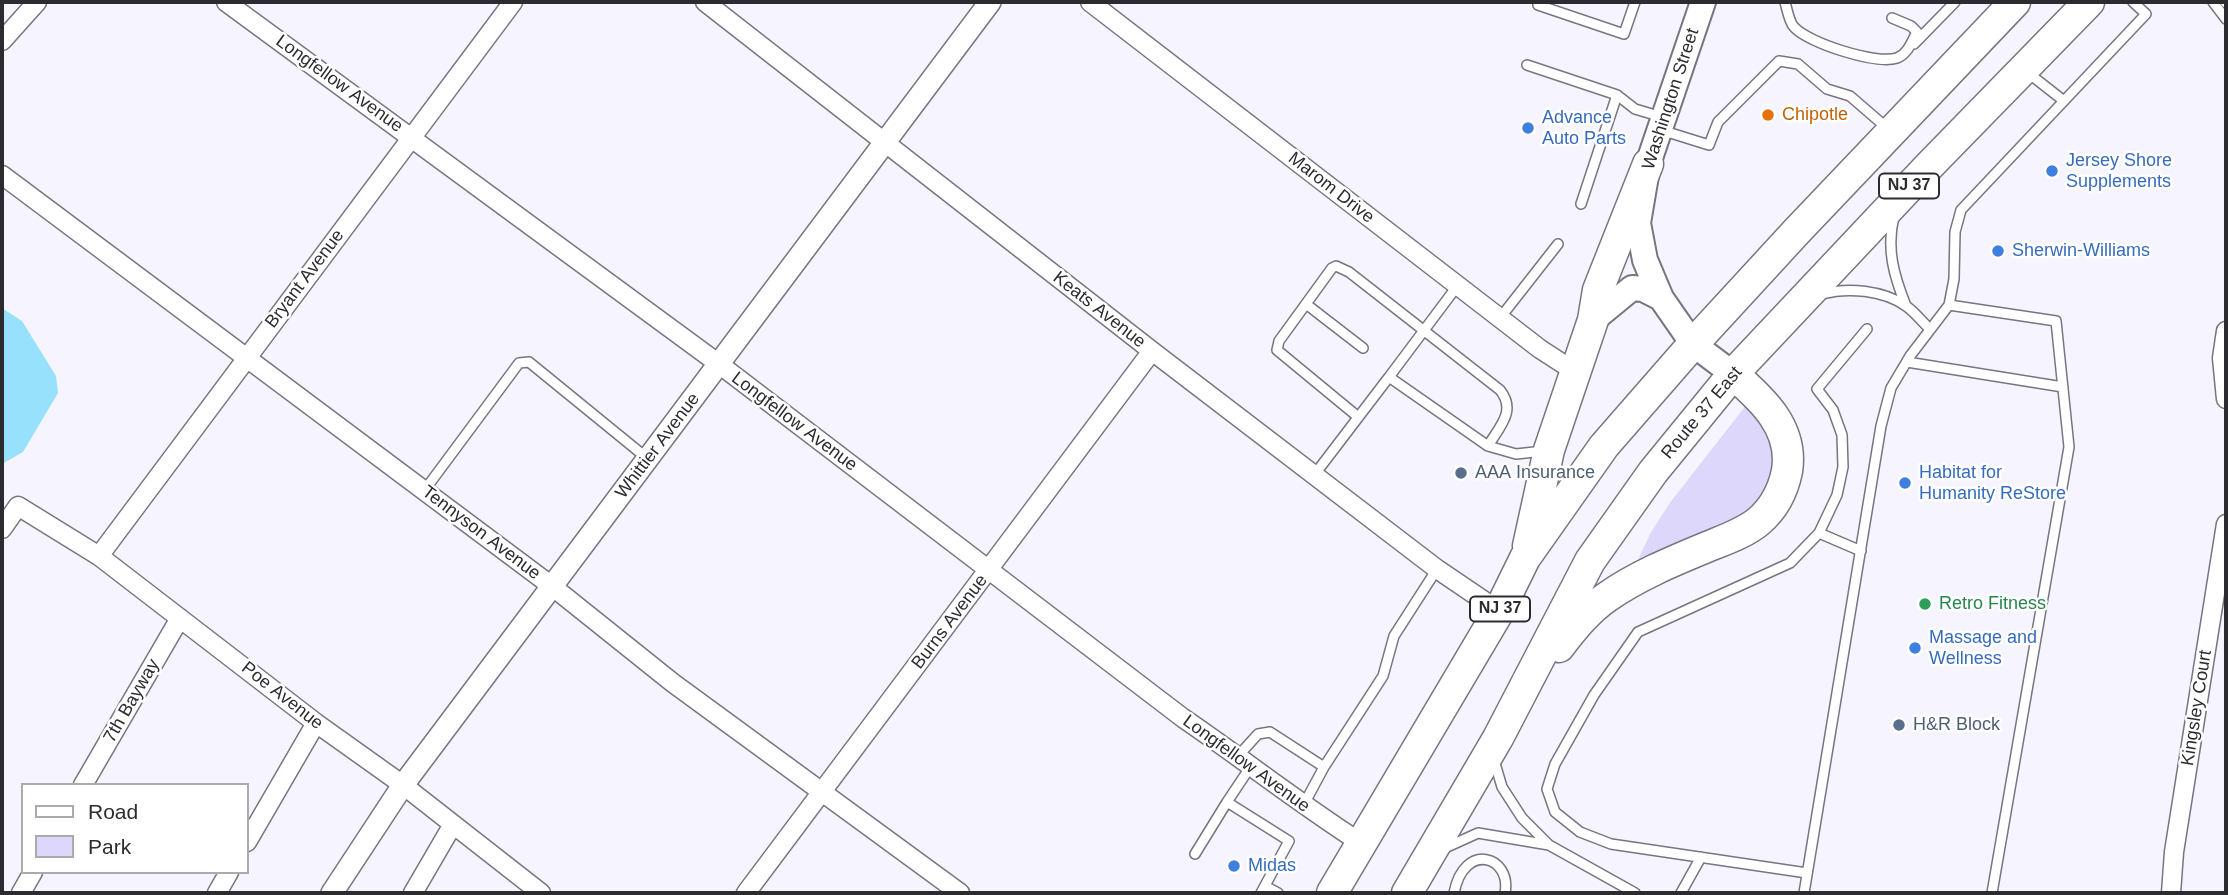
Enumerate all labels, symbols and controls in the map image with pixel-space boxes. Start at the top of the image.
street label: Washington Street [1638,26,1704,172]
street label: Longfellow Avenue [271,31,407,137]
place label: Chipotle [1782,104,1848,126]
place label: Advance Auto Parts [1542,107,1626,150]
marker: Chipotle [1760,107,1776,123]
marker: Advance Auto Parts [1520,120,1536,136]
street label: Marom Drive [1284,148,1378,228]
place label: Jersey Shore Supplements [2066,150,2172,192]
marker: Jersey Shore Supplements [2044,163,2060,179]
road number: NJ 37 [1879,174,1939,198]
street label: Bryant Avenue [261,225,349,333]
place label: Sherwin-Williams [2012,240,2150,262]
marker: Sherwin-Williams [1990,243,2006,259]
street label: Keats Avenue [1048,267,1150,353]
street label: Route 37 East [1657,362,1747,464]
street label: Longfellow Avenue [727,368,861,476]
street label: Whittier Avenue [611,389,705,503]
place label: AAA Insurance [1475,462,1595,484]
place label: Habitat for Humanity ReStore [1919,462,2066,504]
marker: AAA Insurance [1453,465,1469,481]
marker: Habitat for Humanity ReStore [1897,475,1913,491]
street label: Tennyson Avenue [417,481,545,585]
street label: Burns Avenue [907,570,993,674]
place label: Retro Fitness [1939,593,2046,615]
road number: NJ 37 [1470,596,1530,622]
marker: Retro Fitness [1917,596,1933,612]
place label: Massage and Wellness [1929,627,2037,670]
marker: Massage and Wellness [1907,640,1923,656]
street label: Kingsley Court [2177,649,2217,767]
street label: 7th Bayway [99,655,165,747]
street label: Poe Avenue [237,657,327,735]
street label: Longfellow Avenue [1178,711,1314,817]
place label: H&R Block [1913,714,2000,736]
marker: H&R Block [1891,717,1907,733]
legend [21,783,248,874]
text: Road [88,800,138,823]
text: Park [88,835,131,858]
place label: Midas [1248,855,1296,877]
marker: Midas [1226,858,1242,874]

